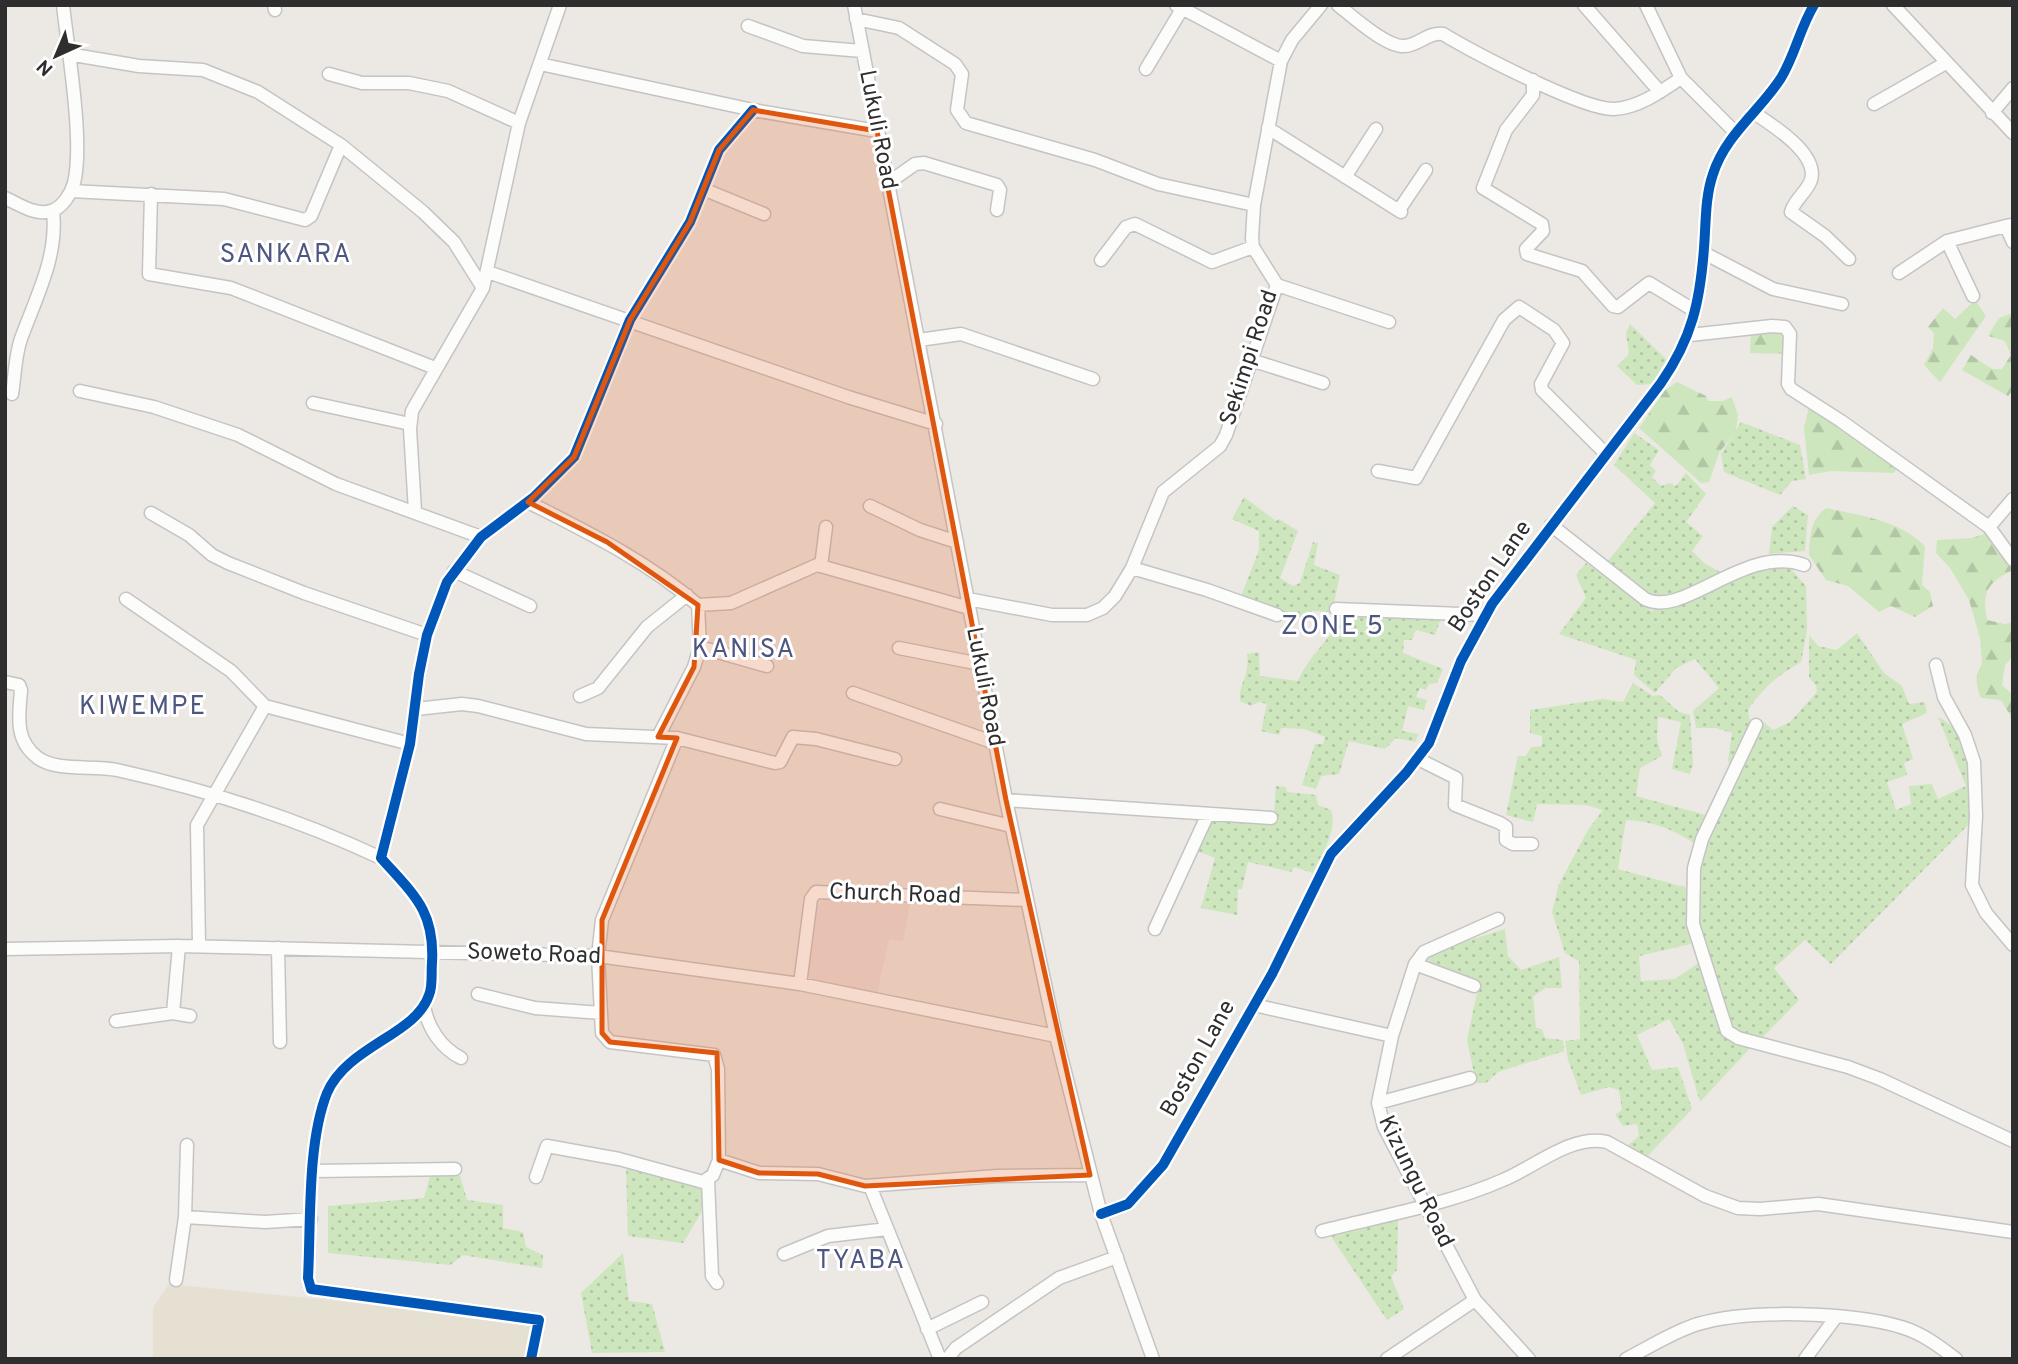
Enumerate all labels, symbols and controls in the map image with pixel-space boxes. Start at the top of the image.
north arrow [21,21,91,91]
text: N [32,53,59,80]
street label: Lukuli Road [851,68,903,192]
district label: SANKARA [220,239,352,272]
street label: Sekimpi Road [1214,286,1286,430]
street label: Boston Lane [1443,515,1539,639]
district label: ZONE 5 [1281,611,1385,644]
street label: Lukuli Road [958,625,1010,749]
district label: KANISA [692,634,796,667]
district label: KIWEMPE [79,691,207,724]
street label: Church Road [828,878,962,912]
street label: Soweto Road [466,938,602,972]
street label: Boston Lane [1155,996,1243,1122]
street label: Kizungu Road [1370,1111,1460,1253]
district label: TYABA [816,1245,906,1278]

